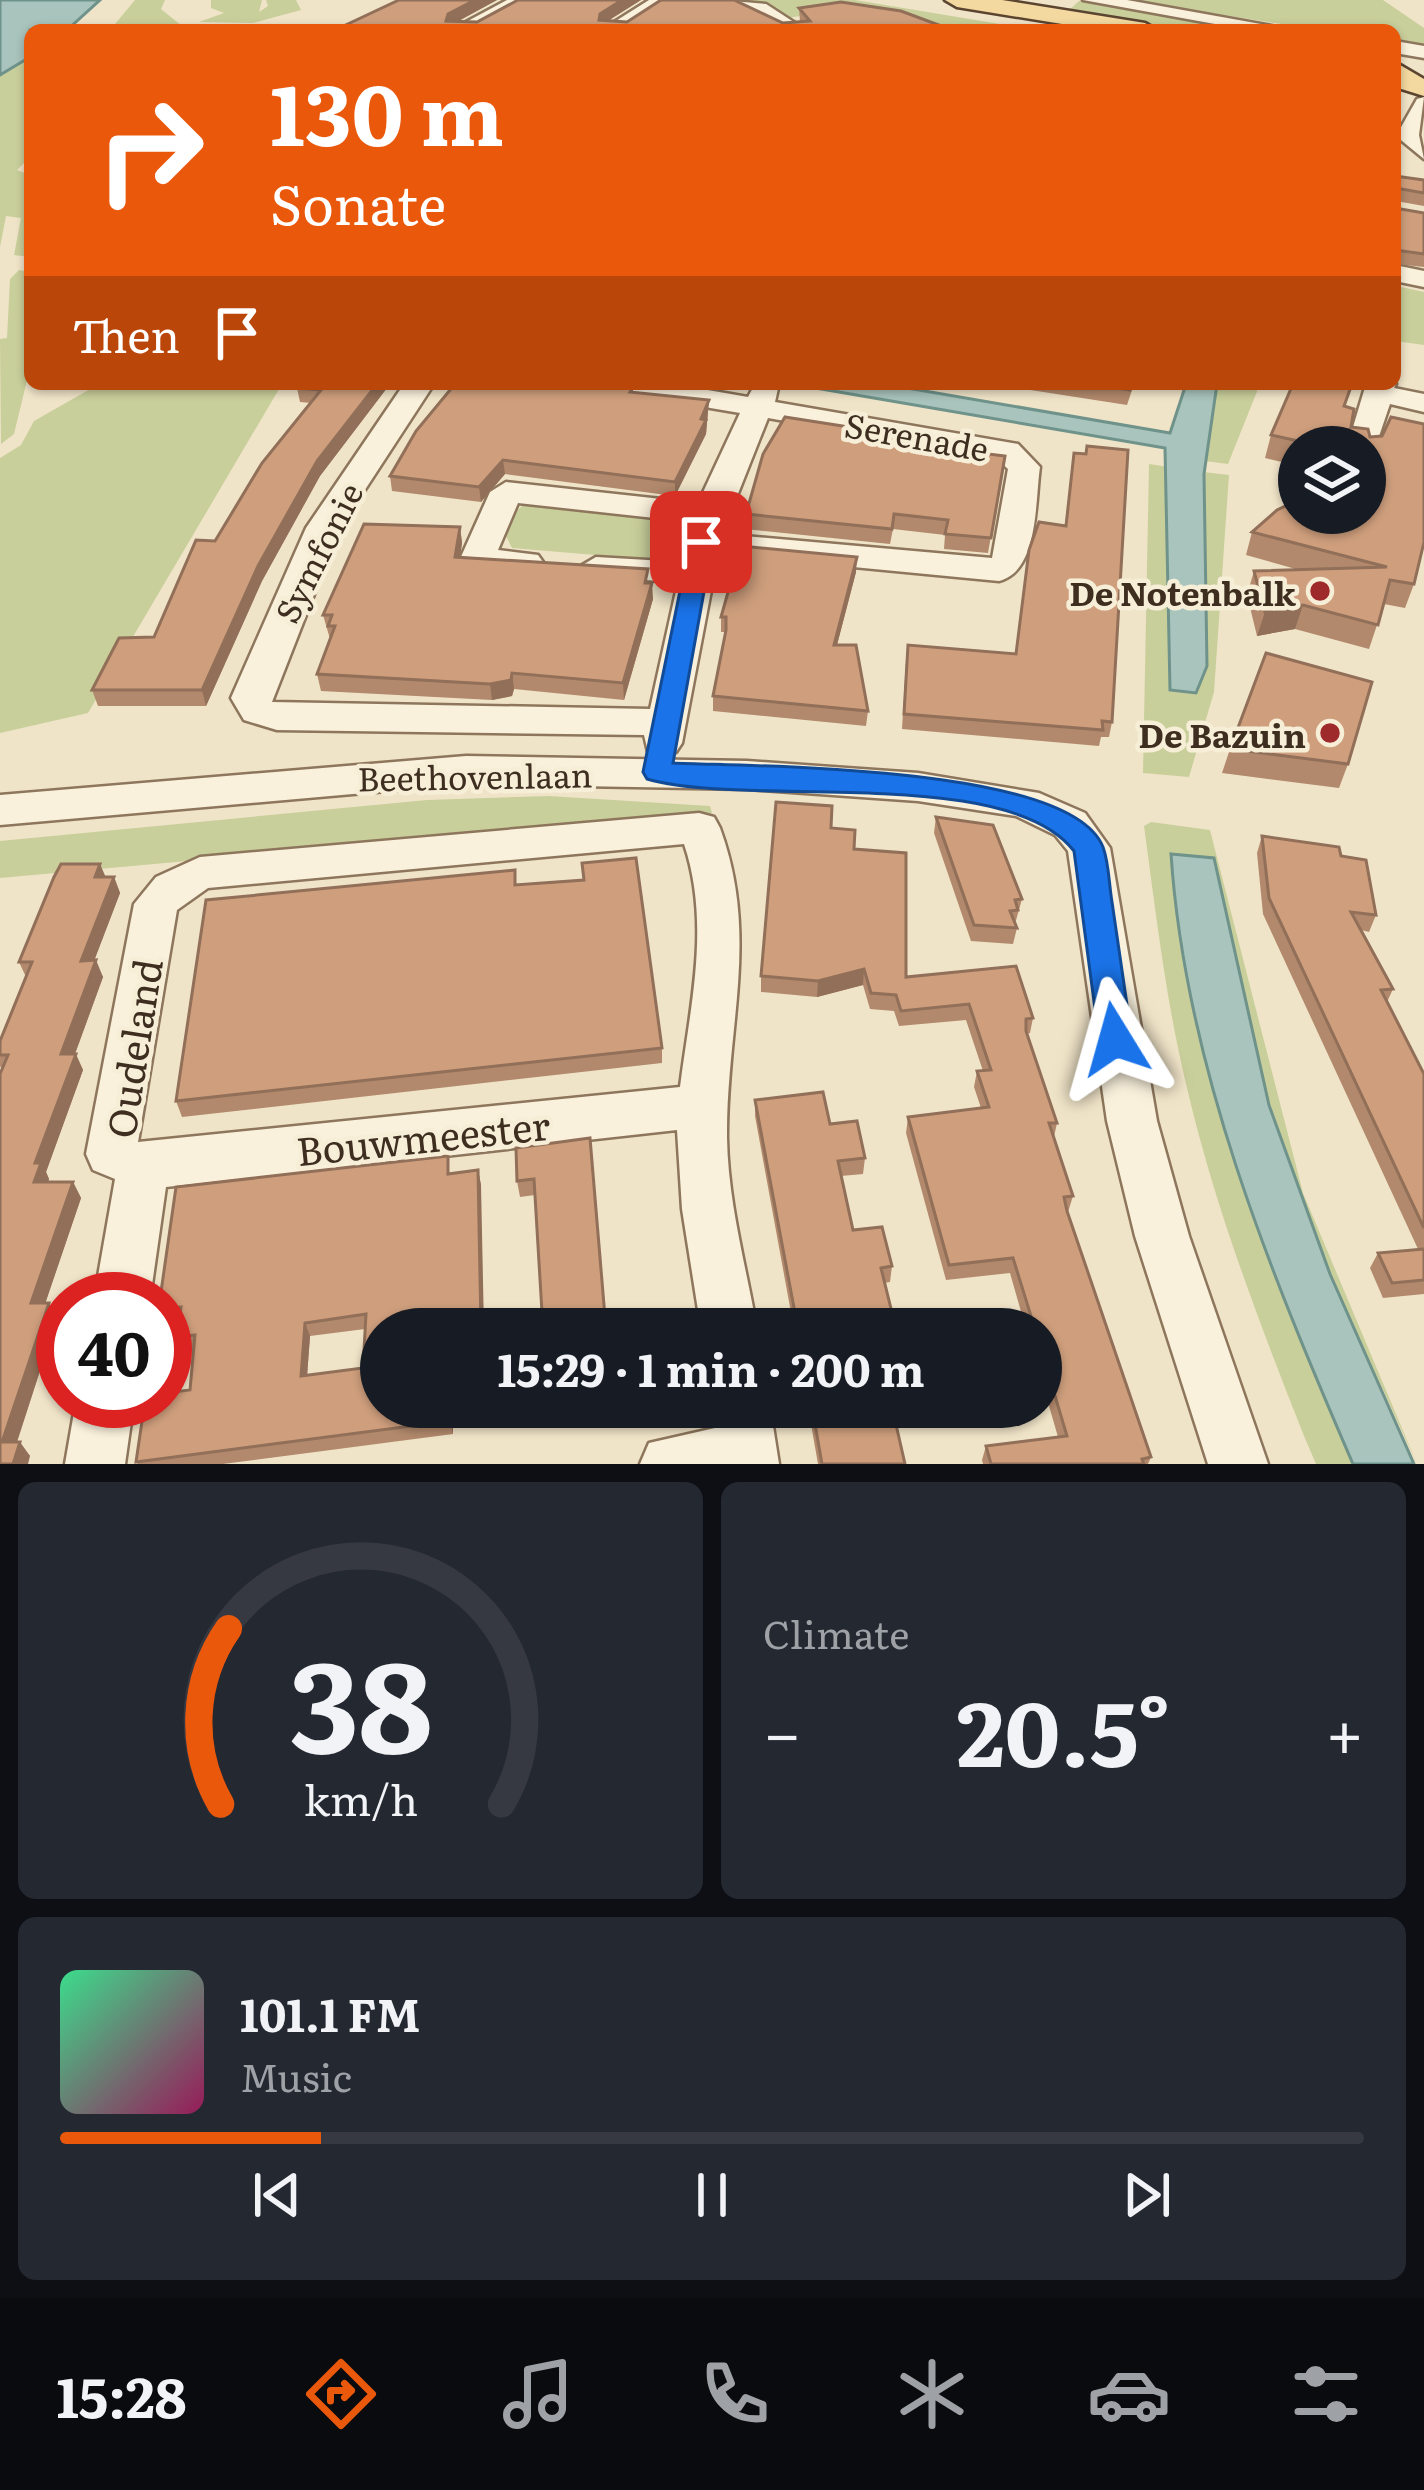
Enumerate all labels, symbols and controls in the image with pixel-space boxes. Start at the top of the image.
text: 130 m [270,47,504,172]
icon: right [72,72,228,228]
text: Sonate [270,161,446,242]
text: Then [72,300,180,367]
icon: arrive [204,300,270,366]
street label: Serenade [841,398,993,472]
map controls [1278,426,1386,534]
button: layers [1278,426,1386,534]
street label: Symfonie [261,473,373,631]
pin [650,491,752,593]
icon: arrive [668,509,734,575]
place label: De Notenbalk [1069,567,1297,616]
marker: De Notenbalk [1307,578,1333,604]
place label: De Bazuin [1138,709,1306,758]
marker: De Bazuin [1317,720,1343,746]
street label: Beethovenlaan [357,748,593,802]
street label: Oudeland [89,954,175,1142]
position arrow [1052,976,1178,1102]
street label: Bouwmeester [293,1094,553,1178]
speed limit sign: 40 [36,1272,192,1428]
text: 15:29 · 1 min · 200 m [497,1334,925,1401]
text: Climate [763,1603,909,1661]
text: 38 [289,1606,432,1791]
text: 20.5° [956,1661,1171,1795]
text: − [763,1680,801,1778]
text: + [1326,1680,1364,1778]
text: km/h [303,1765,418,1828]
text: 101.1 FM [240,1979,420,2046]
text: Music [240,2046,352,2104]
icon: previous [244,2162,310,2228]
icon: pause [679,2162,745,2228]
icon: next [1114,2162,1180,2228]
icon: directions [299,2352,383,2436]
icon: music [496,2352,580,2436]
icon: phone [693,2352,777,2436]
icon: climate [890,2352,974,2436]
icon: car [1087,2352,1171,2436]
icon: filters [1284,2352,1368,2436]
text: 15:28 [56,2354,186,2435]

